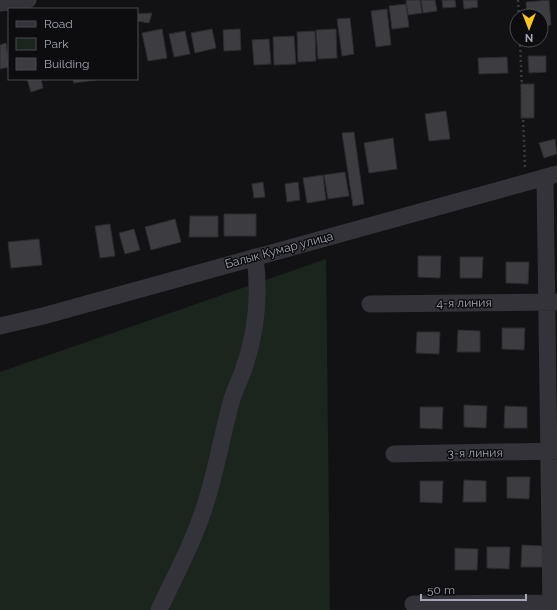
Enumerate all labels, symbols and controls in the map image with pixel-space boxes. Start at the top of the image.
legend [8,8,138,80]
north arrow [509,8,549,48]
text: Road [44,17,73,31]
text: N [525,31,533,44]
text: Park [44,37,69,51]
text: Building [44,57,90,71]
street label: Балык Кумар улица [223,229,335,271]
street label: 4-я линия [436,296,492,310]
street label: 3-я линия [447,446,503,460]
scale bar [421,576,526,602]
text: 50 m [427,583,455,597]

